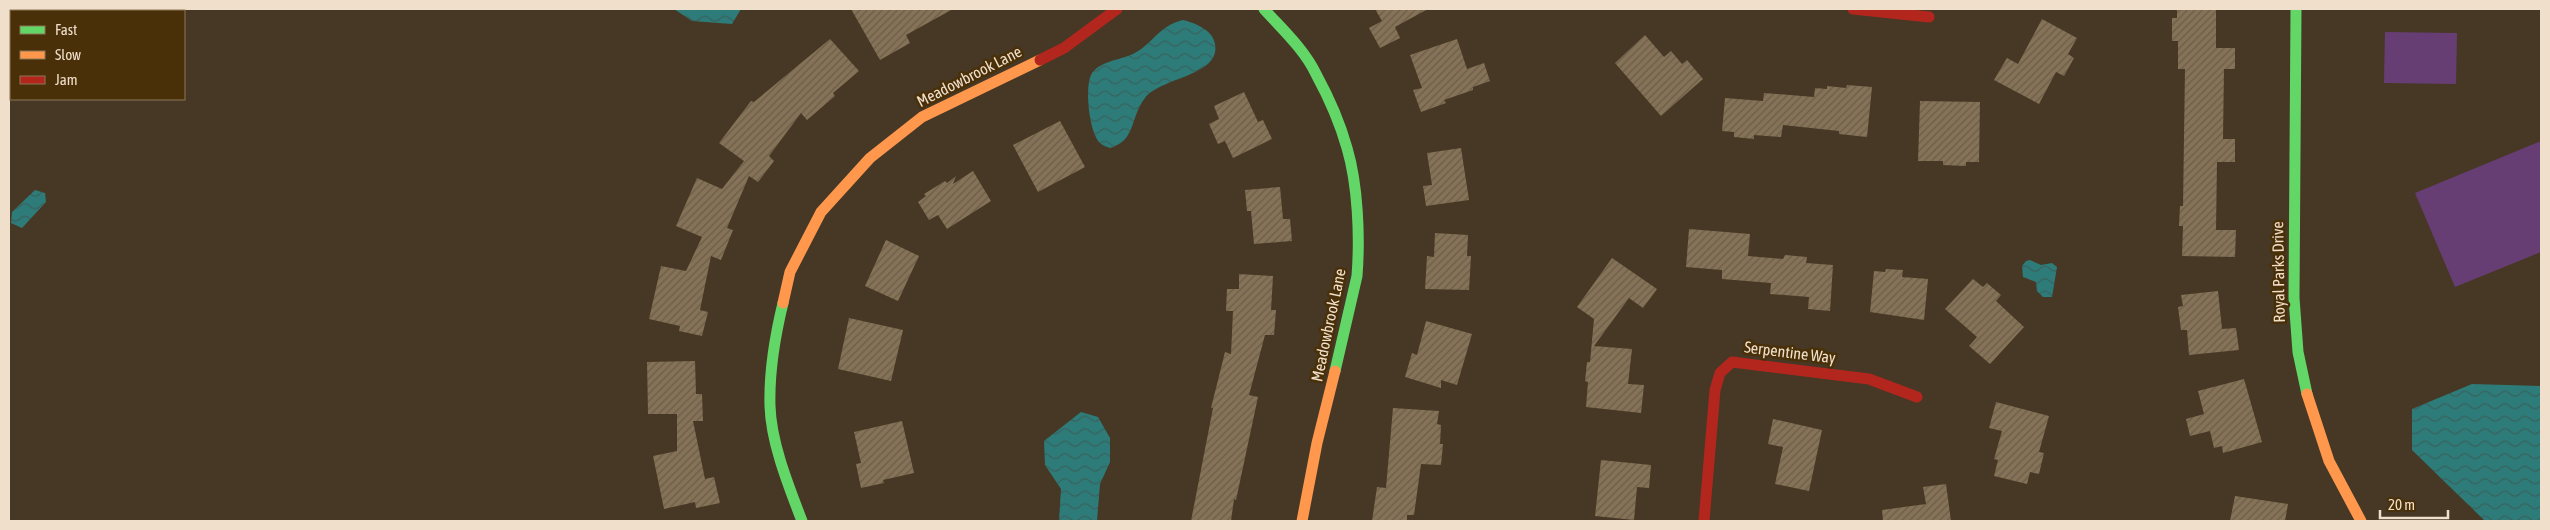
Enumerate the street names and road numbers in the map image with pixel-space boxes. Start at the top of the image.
street label: Meadowbrook Lane [914,42,1024,110]
street label: Royal Parks Drive [2268,221,2289,323]
street label: Meadowbrook Lane [1307,267,1349,383]
street label: Serpentine Way [1743,337,1837,368]

